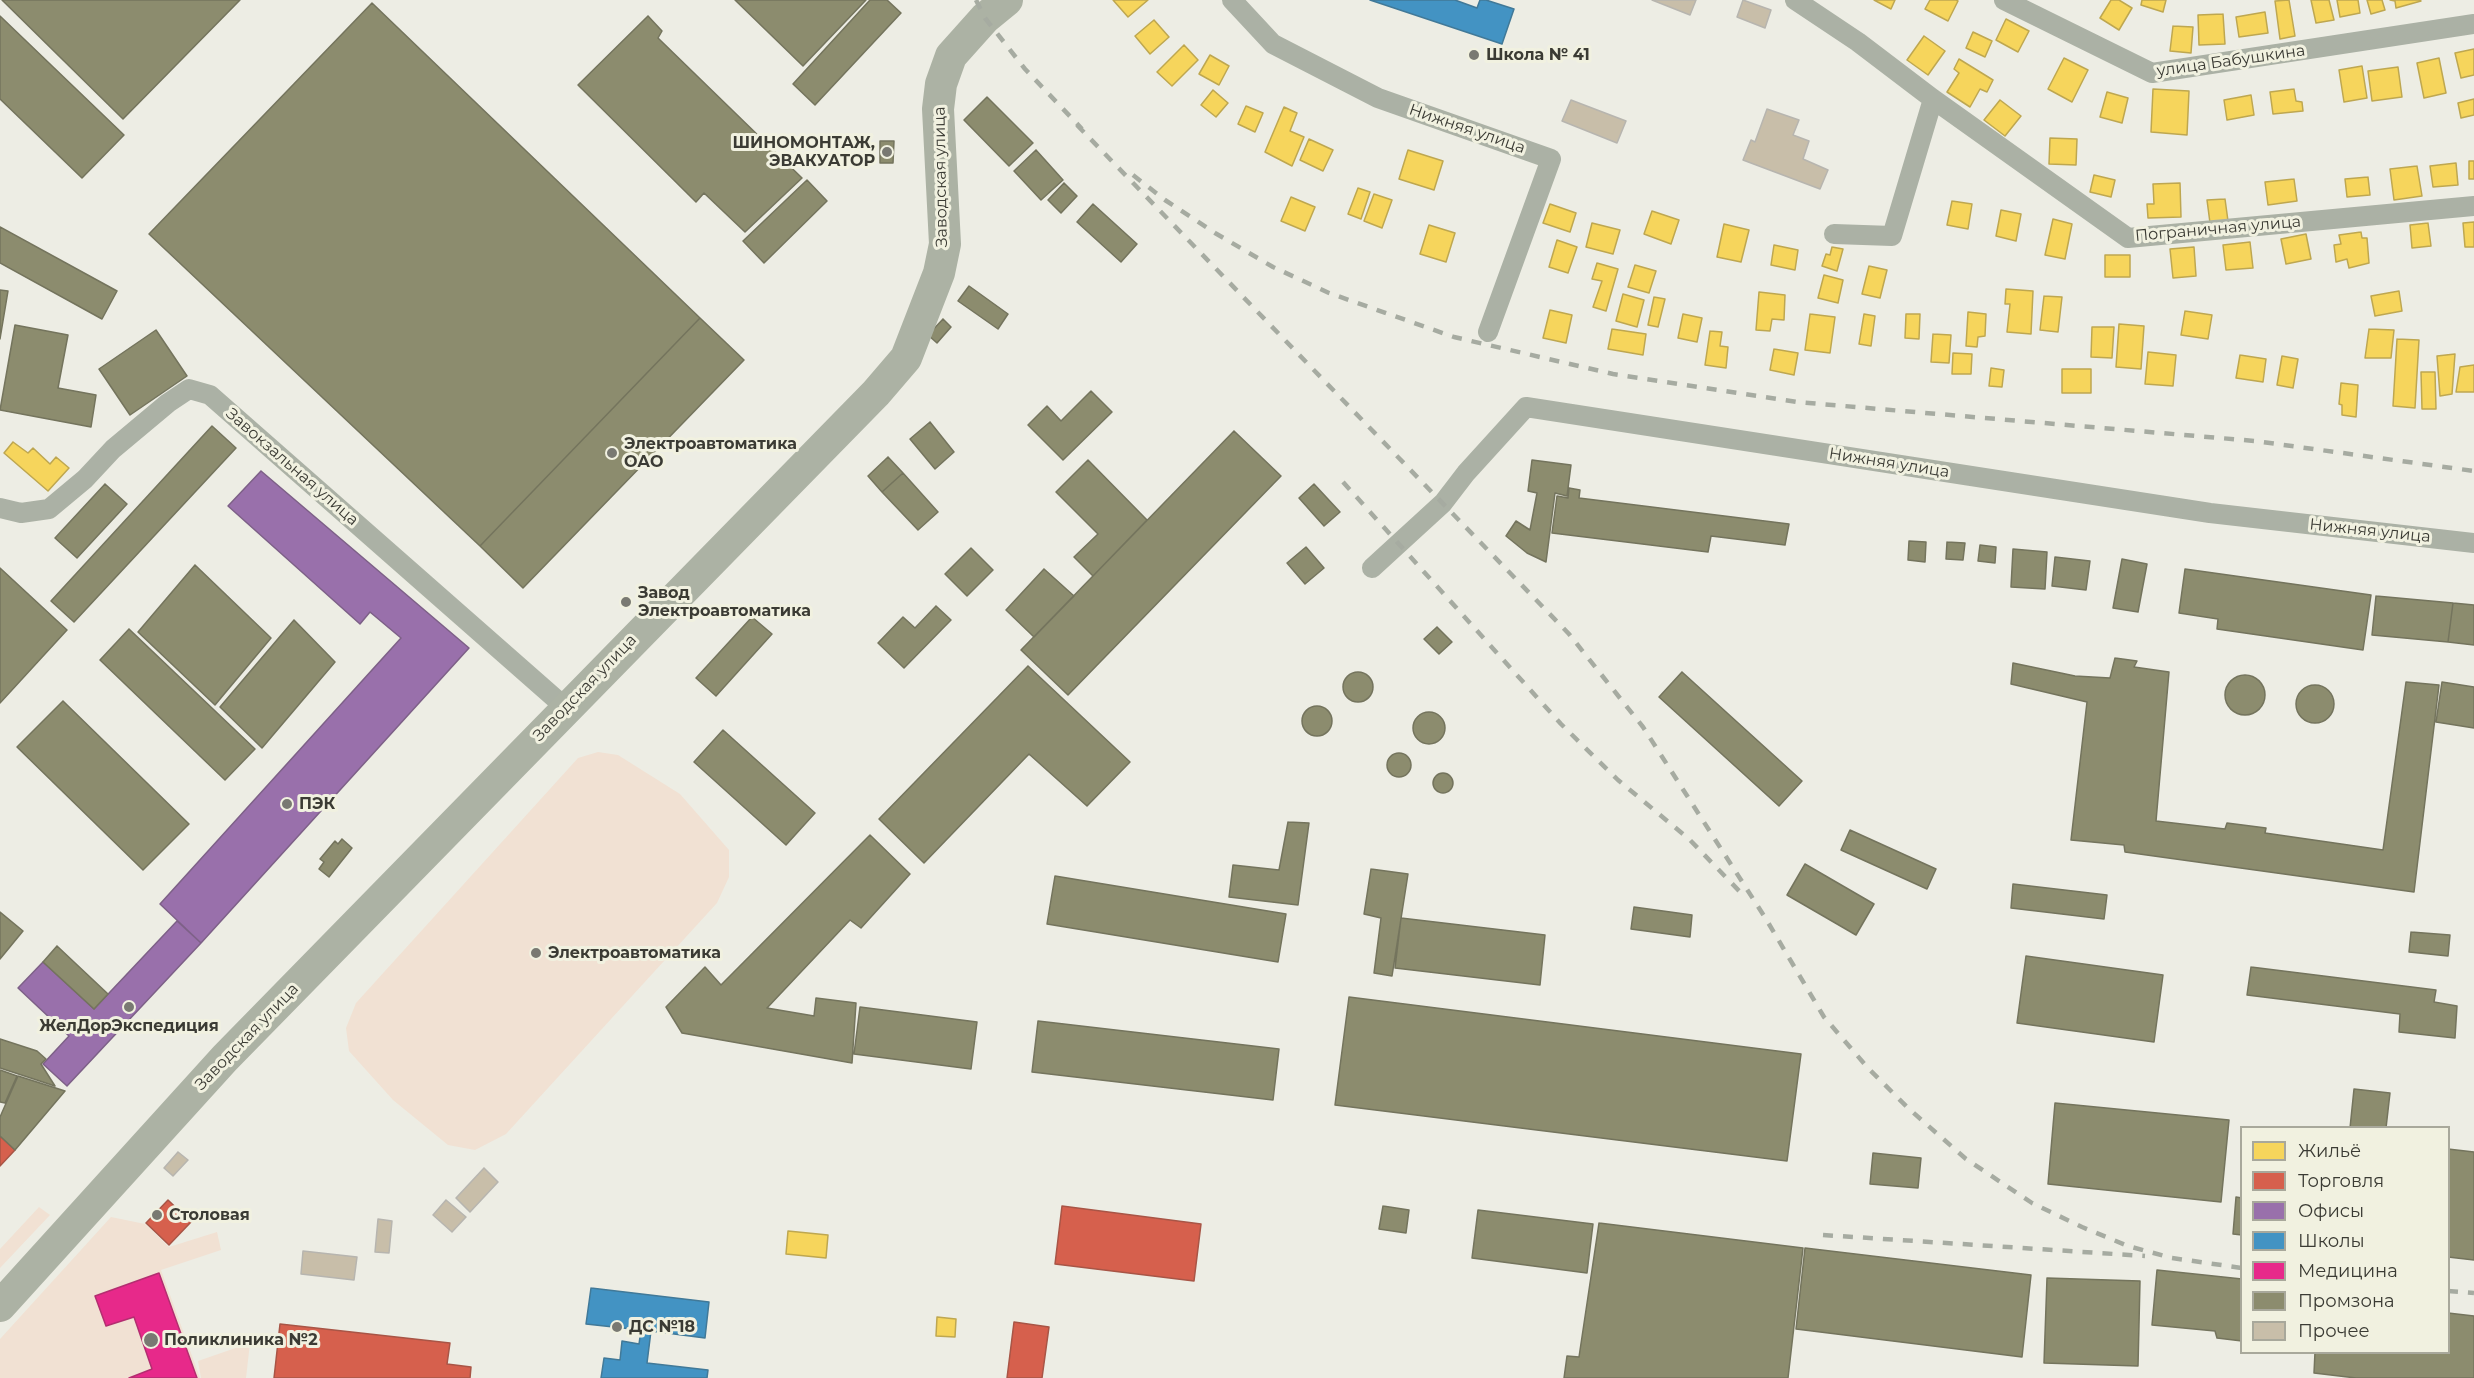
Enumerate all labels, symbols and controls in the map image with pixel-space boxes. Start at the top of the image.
street label: улица Бабушкина [2156,41,2306,81]
place label: Школа № 41 [1486,45,1590,65]
marker: Школа № 41 [1467,48,1481,62]
street label: Нижняя улица [1406,100,1528,158]
street label: Заводская улица [930,106,952,248]
place label: ШИНОМОНТАЖ, ЭВАКУАТОР [733,133,875,171]
marker: ШИНОМОНТАЖ, ЭВАКУАТОР [880,145,894,159]
street label: Пограничная улица [2134,212,2302,246]
street label: Завокзальная улица [222,404,362,530]
place label: Электроавтоматика ОАО [624,434,797,472]
street label: Нижняя улица [1827,444,1951,482]
marker: Электроавтоматика ОАО [605,446,619,460]
street label: Нижняя улица [2308,515,2432,547]
place label: Завод Электроавтоматика [638,583,811,621]
marker: Завод Электроавтоматика [619,595,633,609]
street label: Заводская улица [529,631,641,745]
place label: ПЭК [299,794,335,814]
marker: ПЭК [280,797,294,811]
place label: Электроавтоматика [548,943,721,963]
marker: Электроавтоматика [529,946,543,960]
street label: Заводская улица [191,980,303,1094]
marker: ЖелДорЭкспедиция [122,1000,136,1014]
place label: ЖелДорЭкспедиция [39,1016,219,1036]
legend [2240,1126,2450,1354]
text: Жильё [2298,1140,2361,1162]
text: Торговля [2298,1170,2384,1192]
text: Офисы [2298,1200,2364,1222]
place label: Столовая [169,1205,250,1225]
marker: Столовая [150,1208,164,1222]
text: Школы [2298,1230,2365,1252]
text: Медицина [2298,1260,2398,1282]
text: Промзона [2298,1290,2395,1312]
place label: ДС №18 [629,1317,695,1337]
marker: ДС №18 [610,1320,624,1334]
text: Прочее [2298,1320,2370,1342]
place label: Поликлиника №2 [164,1330,318,1350]
marker: Поликлиника №2 [142,1331,160,1349]

